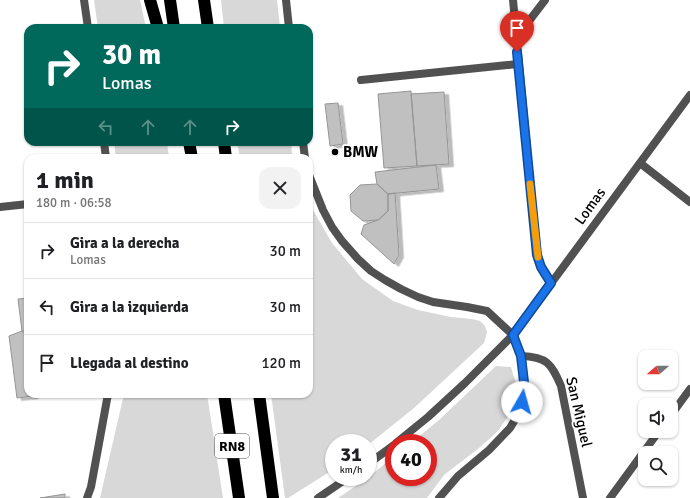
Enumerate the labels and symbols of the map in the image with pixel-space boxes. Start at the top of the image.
pin [500,11,534,52]
place label: BMW [343,143,379,161]
marker: BMW [330,147,340,157]
street label: Lomas [571,184,610,228]
north arrow [638,350,678,390]
street label: San Miguel [562,375,596,449]
position arrow [501,381,543,423]
road number: RN8 [215,434,249,458]
speed limit sign: 40 [385,434,437,486]

